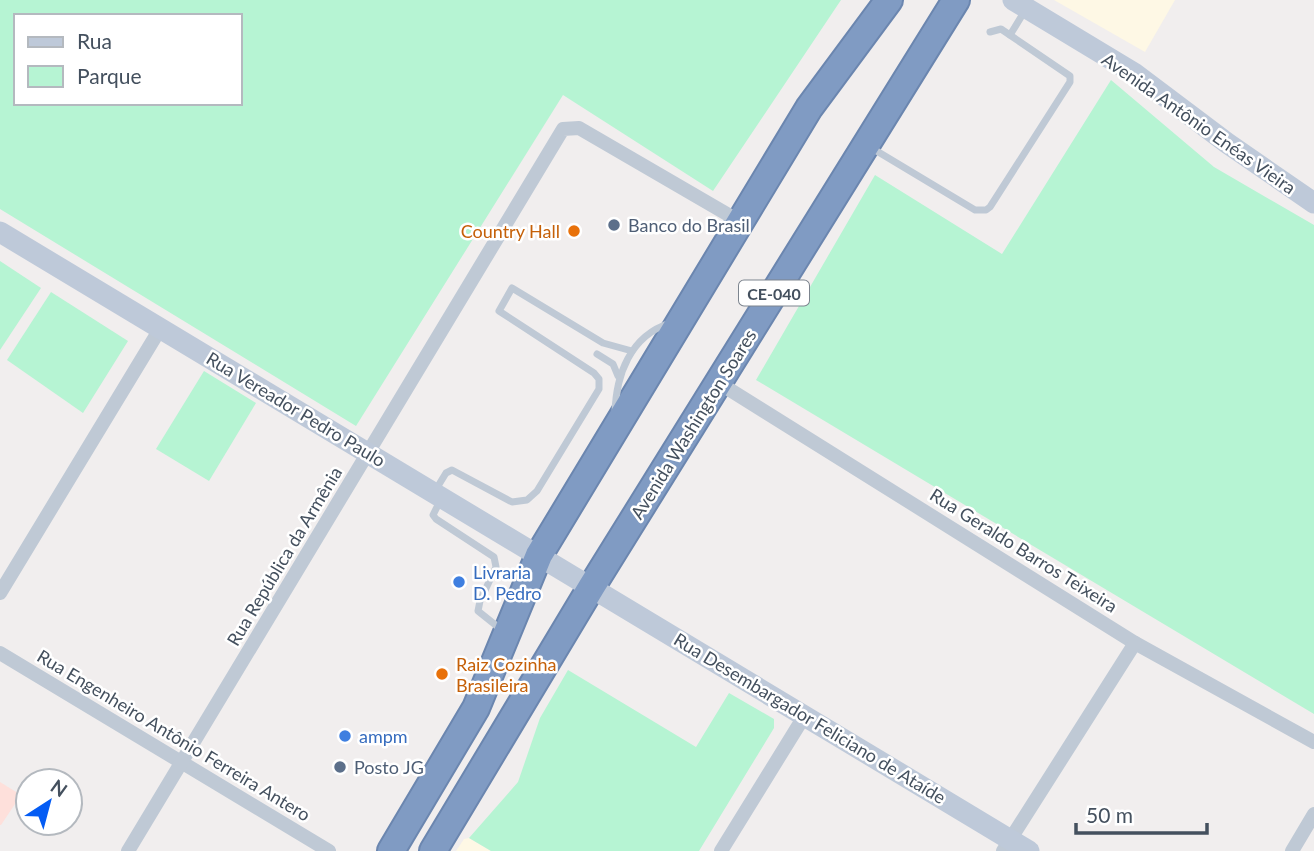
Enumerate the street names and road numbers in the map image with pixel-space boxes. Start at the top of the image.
street label: Avenida Antônio Enéas Vieira [1098,48,1300,198]
road number: CE-040 [739,280,809,306]
street label: Avenida Washington Soares [626,325,761,523]
street label: Rua Vereador Pedro Paulo [203,347,389,471]
street label: Rua República da Armênia [222,462,346,650]
street label: Rua Geraldo Barros Teixeira [926,483,1122,617]
street label: Rua Desembargador Feliciano de Ataíde [670,628,950,808]
street label: Rua Engenheiro Antônio Ferreira Antero [33,645,315,825]

